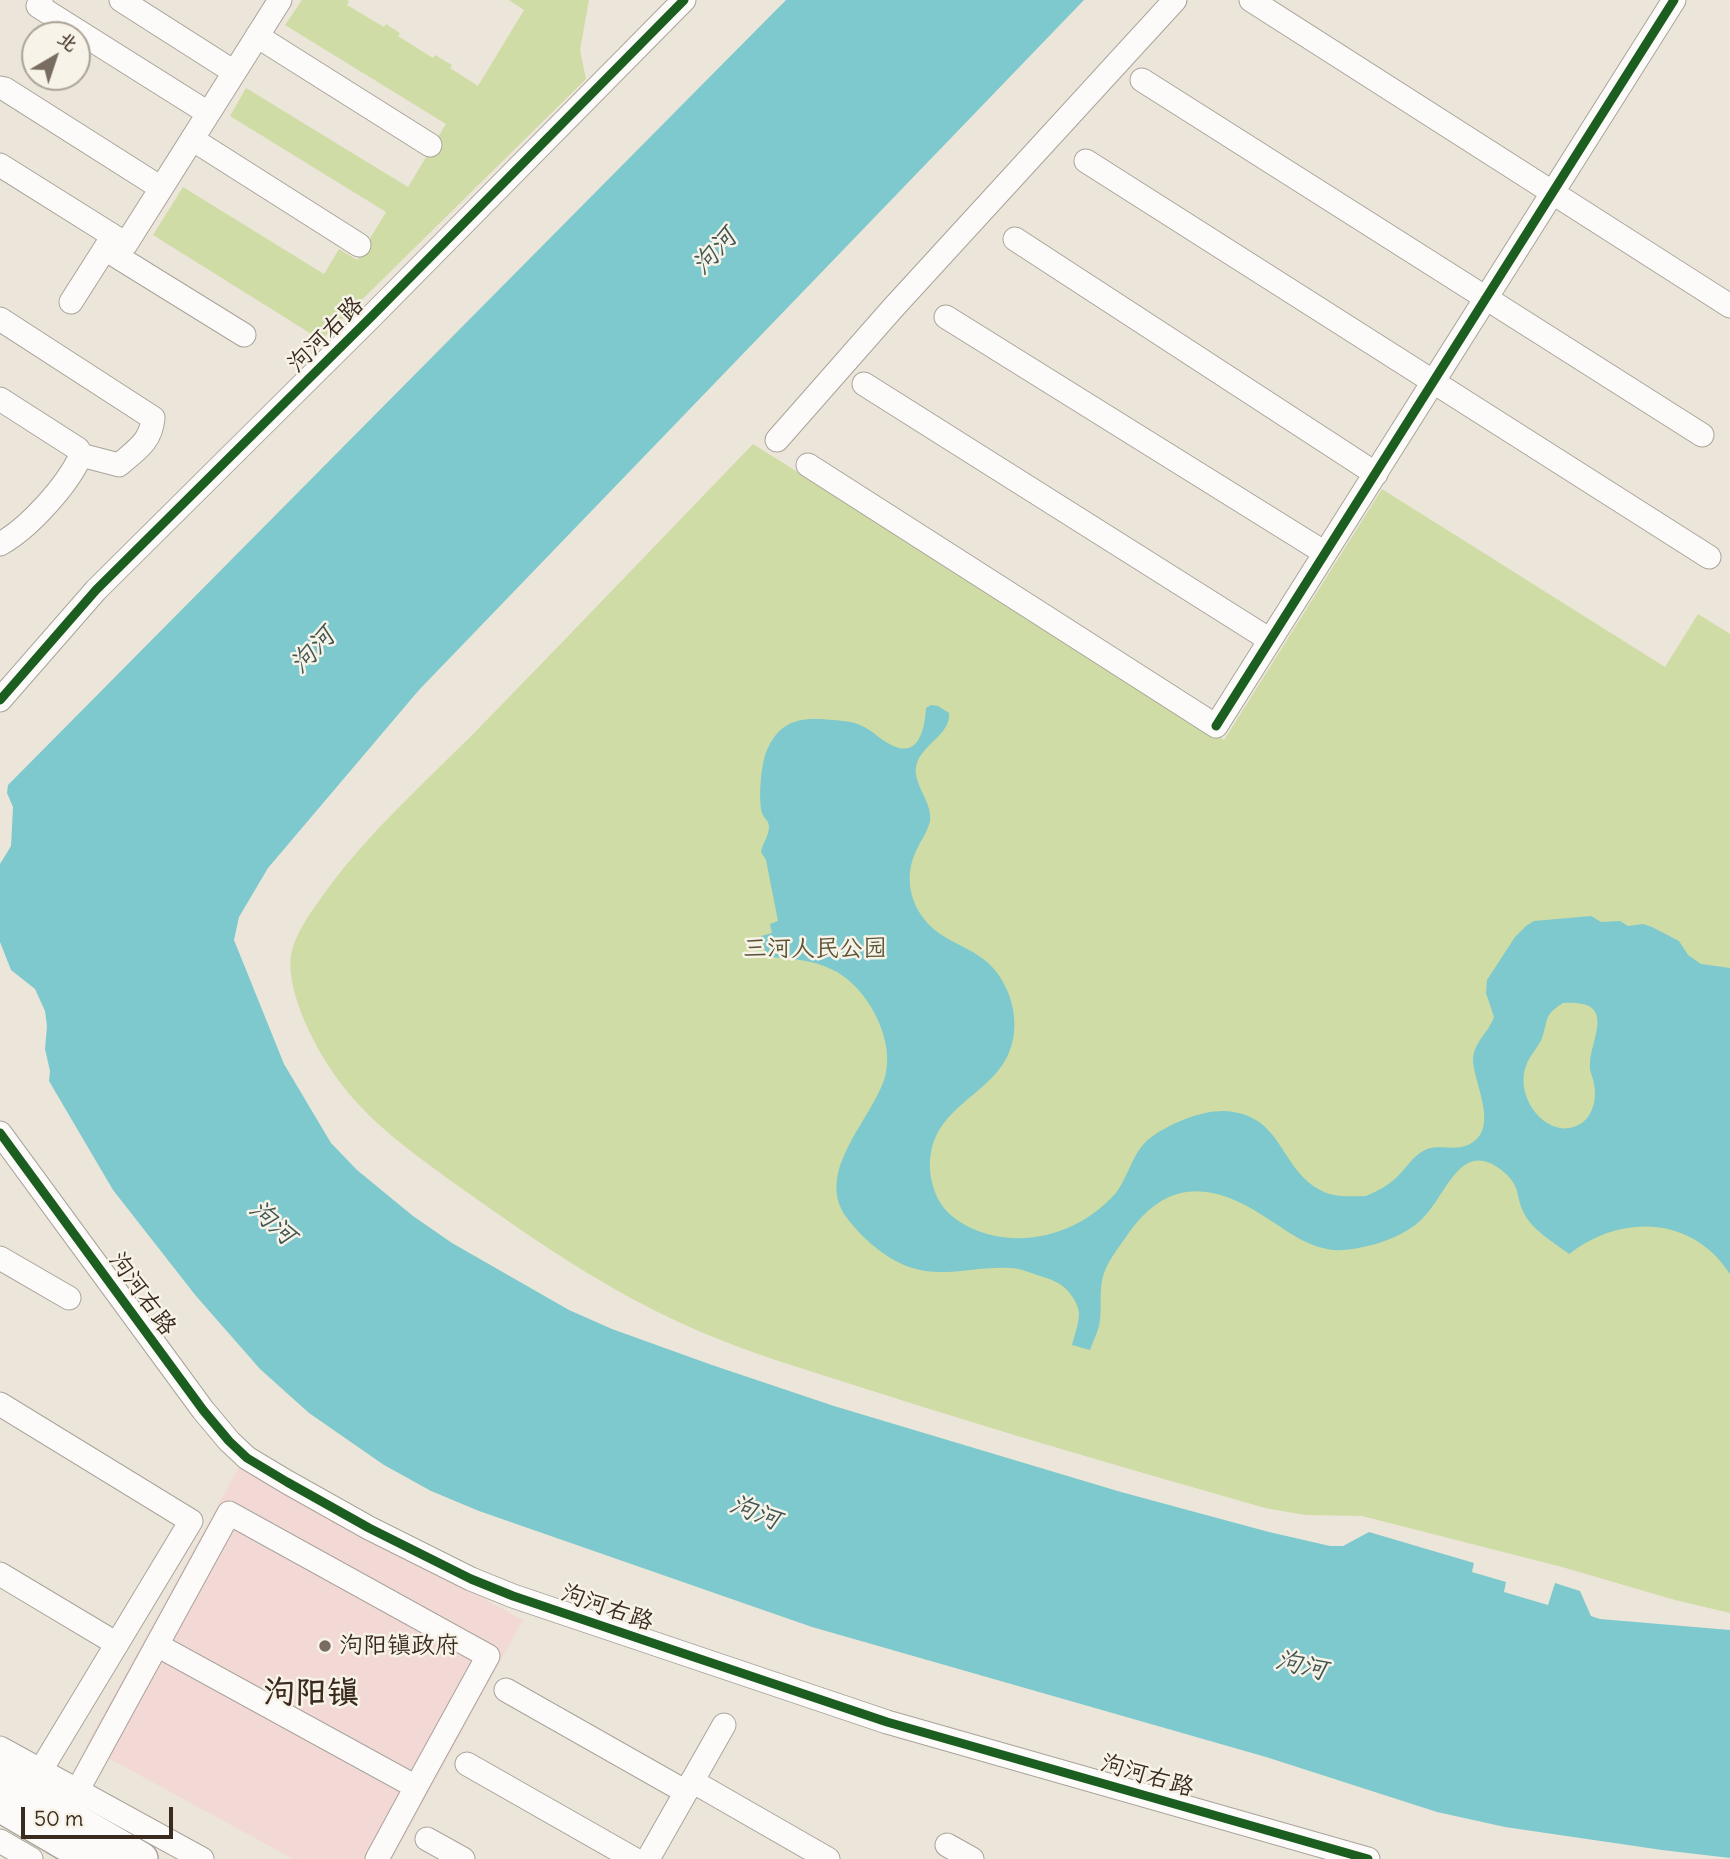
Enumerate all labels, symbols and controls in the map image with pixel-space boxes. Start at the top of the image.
north arrow [21,21,91,91]
text: 北 [53,26,83,57]
water label: 泃河 [686,222,744,282]
street label: 泃河右路 [282,291,370,379]
water label: 泃河 [284,621,342,681]
park label: 三河人民公园 [743,935,887,963]
water label: 泃河 [242,1194,302,1252]
street label: 泃河右路 [102,1247,182,1341]
water label: 泃河 [725,1489,785,1537]
street label: 泃河右路 [557,1579,657,1637]
place label: 泃阳镇政府 [339,1632,459,1660]
marker: 泃阳镇政府 [317,1638,333,1654]
water label: 泃河 [1272,1645,1330,1687]
district label: 泃阳镇 [263,1675,359,1713]
street label: 泃河右路 [1097,1749,1197,1803]
scale bar [24,1792,177,1836]
text: 50 m [34,1805,83,1832]

